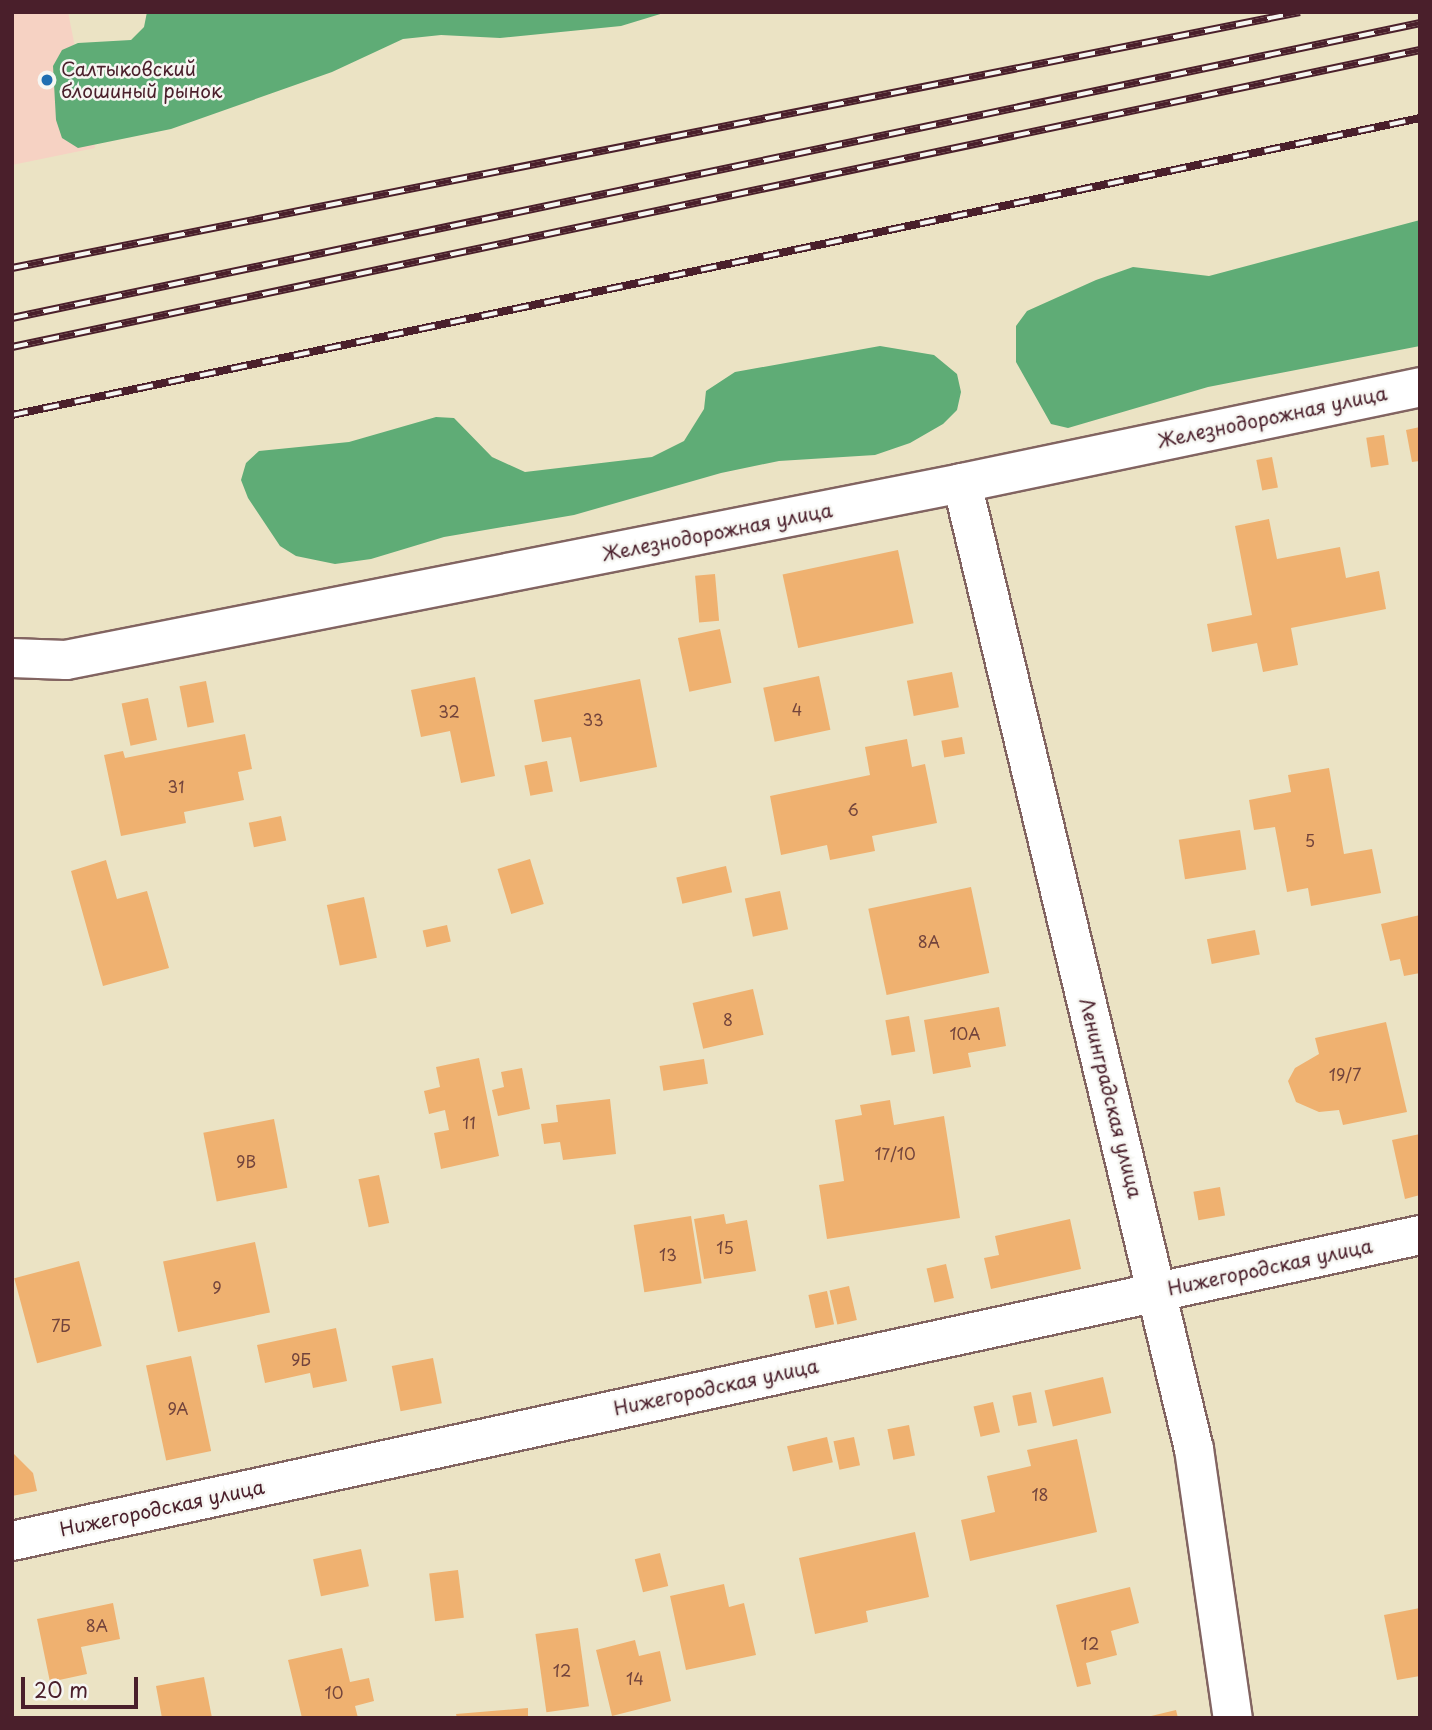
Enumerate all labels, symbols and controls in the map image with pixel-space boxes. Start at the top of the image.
place label: Салтыковский блошиный рынок [61,58,223,102]
marker: Салтыковский блошиный рынок [39,72,55,88]
street label: Железнодорожная улица [1154,381,1390,453]
street label: Железнодорожная улица [599,498,835,566]
house number: 4 [792,699,802,719]
house number: 32 [438,701,460,721]
house number: 33 [582,709,604,729]
house number: 31 [168,776,184,796]
house number: 6 [847,799,859,819]
house number: 5 [1305,830,1315,850]
house number: 8А [918,931,940,951]
street label: Ленинградская улица [1075,995,1147,1201]
house number: 8 [723,1009,733,1029]
house number: 10А [949,1023,981,1043]
house number: 19/7 [1329,1064,1361,1084]
house number: 11 [462,1112,476,1132]
house number: 17/10 [874,1143,916,1163]
house number: 9В [236,1151,256,1171]
street label: Нижегородская улица [1165,1234,1375,1300]
house number: 15 [716,1237,734,1257]
house number: 13 [659,1244,677,1264]
house number: 9 [212,1277,222,1297]
house number: 7Б [51,1315,71,1335]
house number: 9Б [291,1349,311,1369]
street label: Нижегородская улица [611,1354,821,1420]
house number: 9А [167,1398,189,1418]
street label: Нижегородская улица [57,1475,267,1541]
house number: 18 [1031,1484,1049,1504]
house number: 8А [86,1615,108,1635]
house number: 12 [1081,1633,1099,1653]
house number: 12 [553,1660,571,1680]
scale bar [24,1664,142,1708]
house number: 14 [626,1668,644,1688]
text: 20 m [34,1673,88,1705]
house number: 10 [325,1682,343,1702]

